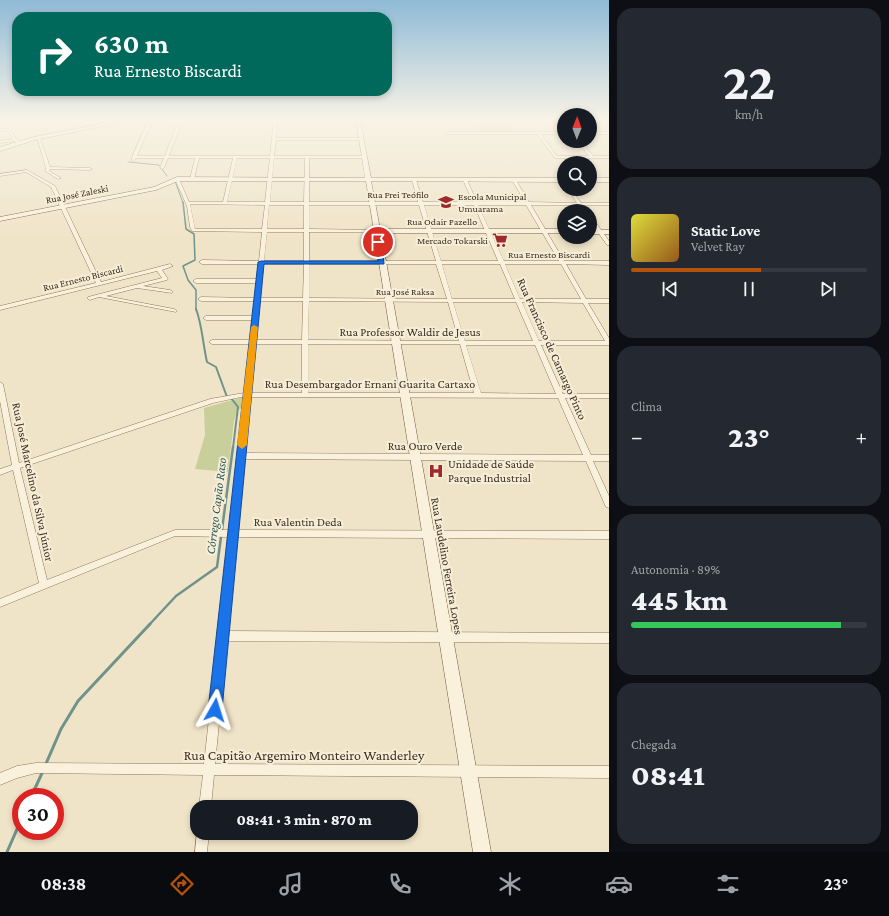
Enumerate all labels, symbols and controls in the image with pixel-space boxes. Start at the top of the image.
icon: right [28,28,80,80]
text: 630 m [94,28,169,59]
text: 22 [723,52,775,110]
text: Rua Ernesto Biscardi [94,61,242,81]
text: km/h [735,107,763,122]
north arrow [557,108,597,148]
map controls [557,108,597,244]
button: search [557,156,597,196]
street label: Rua José Zaleski [45,182,110,205]
street label: Rua Frei Teófilo [367,189,429,200]
place label: Escola Municipal Umuarama [458,191,527,214]
school or university icon: Escola Municipal Umuarama [437,193,455,211]
button: layers [557,204,597,244]
street label: Rua Odair Pazello [407,216,477,227]
text: Static Love [691,223,760,239]
pin [361,225,395,259]
icon: arrive [367,231,389,253]
supermarket icon: Mercado Tokarski [491,231,509,249]
place label: Mercado Tokarski [417,235,488,246]
text: Velvet Ray [691,239,744,254]
street label: Rua Ernesto Biscardi [508,249,590,260]
street label: Rua Ernesto Biscardi [42,263,124,293]
street label: Rua Francisco de Camargo Pinto [514,276,590,422]
icon: previous [659,278,681,300]
icon: pause [738,278,760,300]
icon: next [817,278,839,300]
street label: Rua José Raksa [376,286,435,297]
street label: Rua Professor Waldir de Jesus [340,325,481,339]
street label: Rua Desembargador Ernani Guarita Cartaxo [265,377,475,391]
text: Clima [631,399,662,414]
street label: Rua José Marcelino da Silva Júnior [9,401,57,563]
text: 23° [728,420,770,453]
text: − [631,424,643,449]
text: + [855,424,867,449]
street label: Rua Ouro Verde [388,439,462,453]
water label: Córrego Capão Raso [203,456,229,555]
place label: Unidade de Saúde Parque Industrial [448,457,534,485]
hospital icon: Unidade de Saúde Parque Industrial [427,462,445,480]
street label: Rua Laudelino Ferreira Lopes [428,496,466,636]
street label: Rua Valentin Deda [254,515,343,529]
text: Autonomia · 89% [631,562,720,577]
text: 445 km [631,583,728,616]
position arrow [194,689,236,731]
text: Chegada [631,737,676,752]
street label: Rua Capitão Argemiro Monteiro Wanderley [184,747,425,763]
text: 08:41 [631,758,705,791]
speed limit sign: 30 [12,788,64,840]
text: 08:41 · 3 min · 870 m [236,812,372,828]
icon: directions [168,870,196,898]
icon: music [277,870,305,898]
icon: phone [386,870,414,898]
icon: climate [496,870,524,898]
icon: car [605,870,633,898]
icon: filters [714,870,742,898]
text: 08:38 [41,874,86,894]
text: 23° [824,874,848,894]

